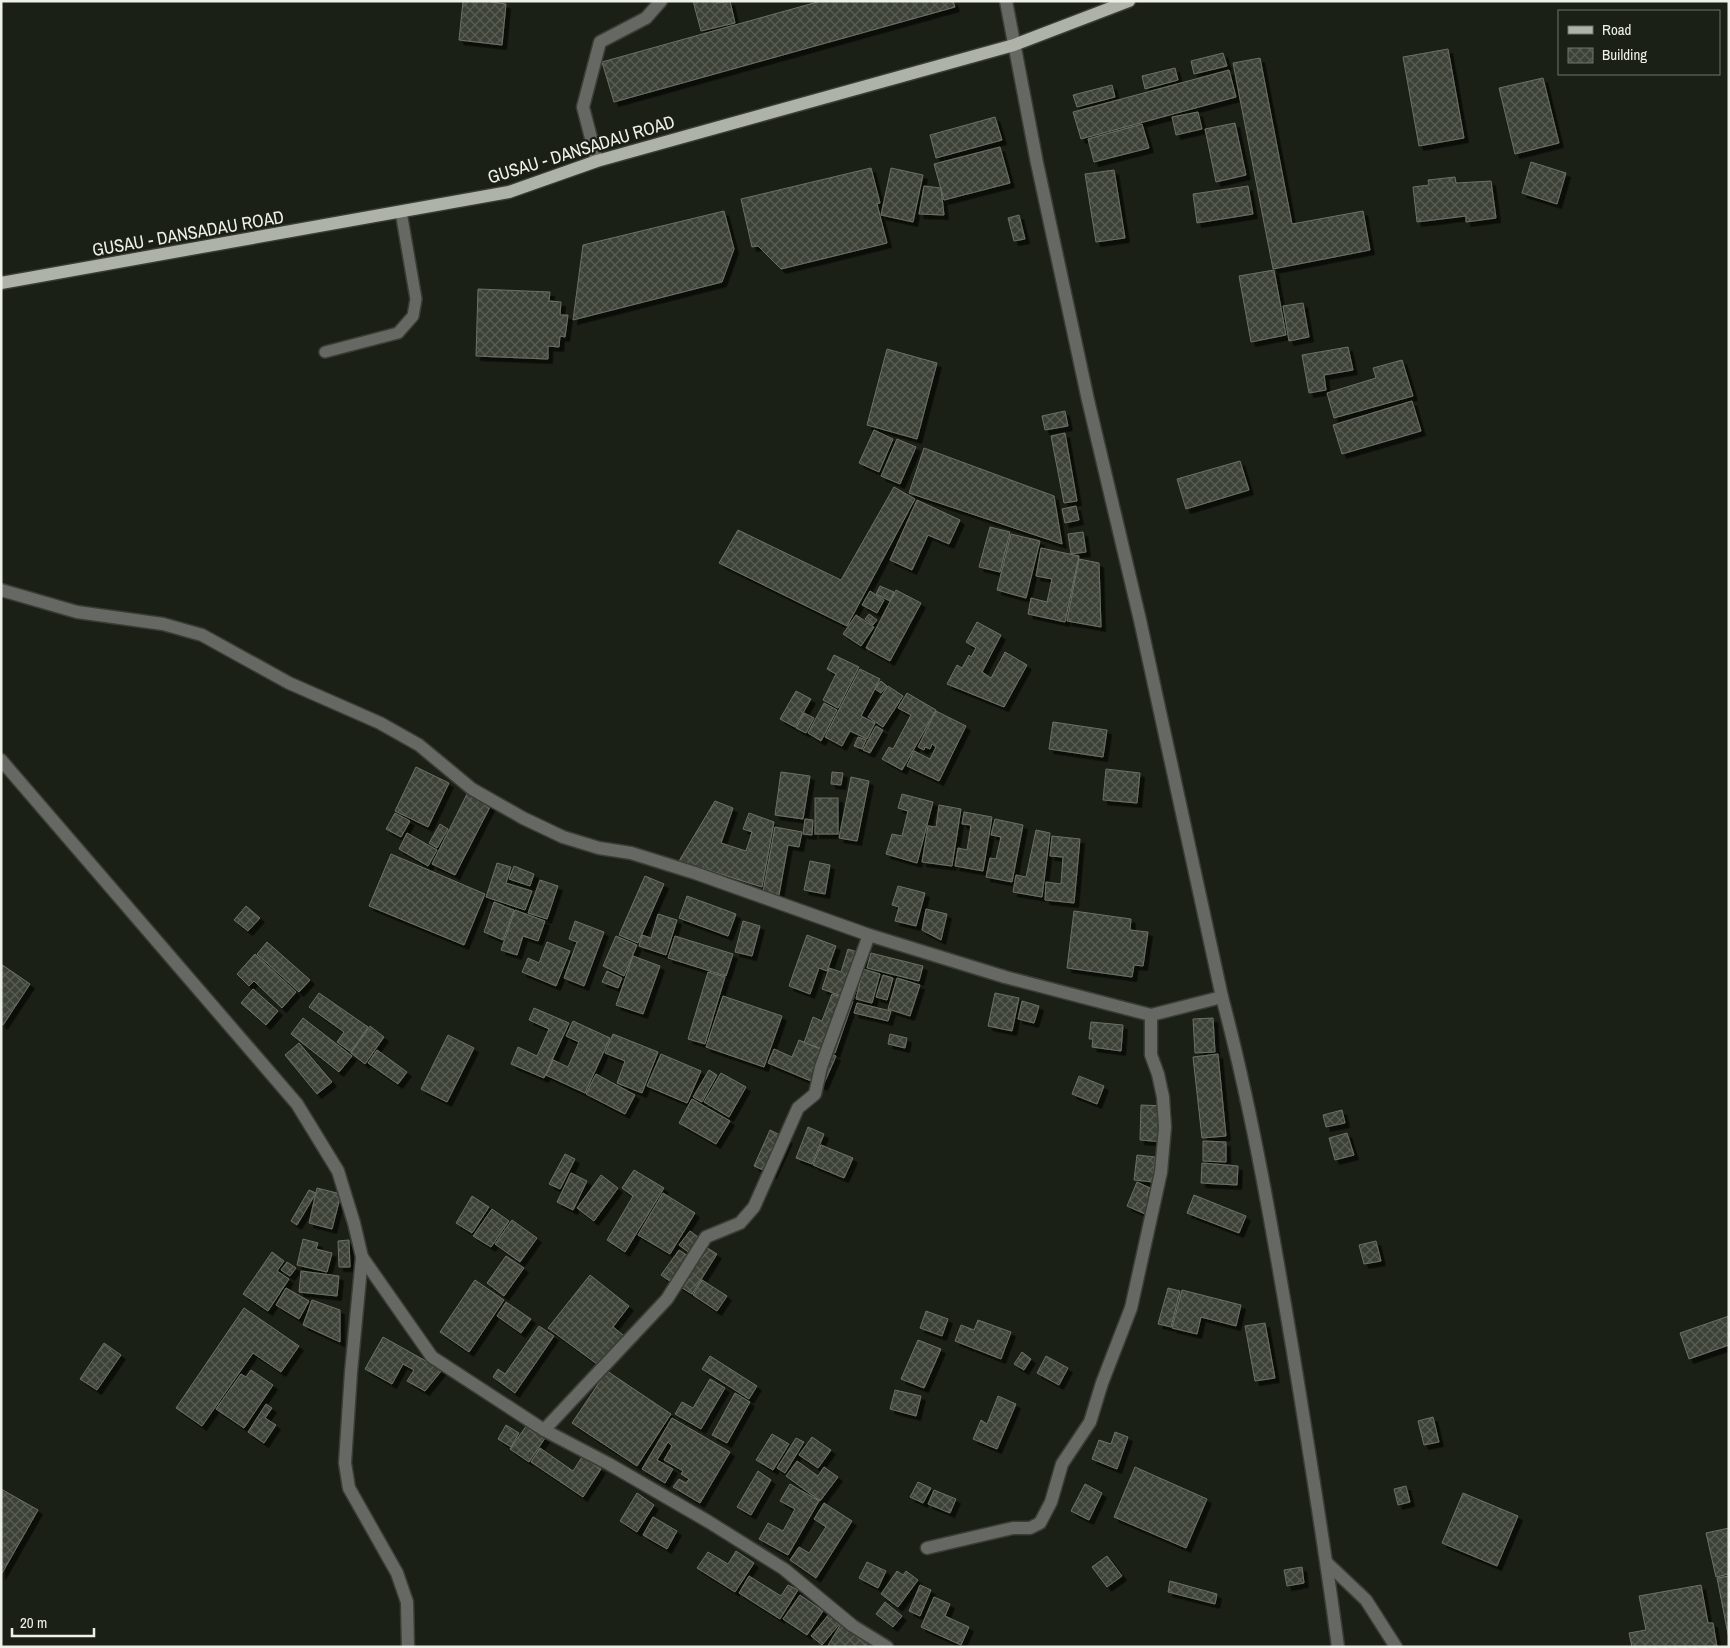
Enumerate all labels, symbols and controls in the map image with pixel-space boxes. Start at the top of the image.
legend [1558,10,1720,75]
text: Road [1602,19,1631,40]
text: Building [1602,44,1647,65]
street label: GUSAU - DANSADAU ROAD [484,109,678,189]
street label: GUSAU - DANSADAU ROAD [90,204,286,262]
scale bar [12,1606,95,1638]
text: 20 m [20,1612,47,1633]

